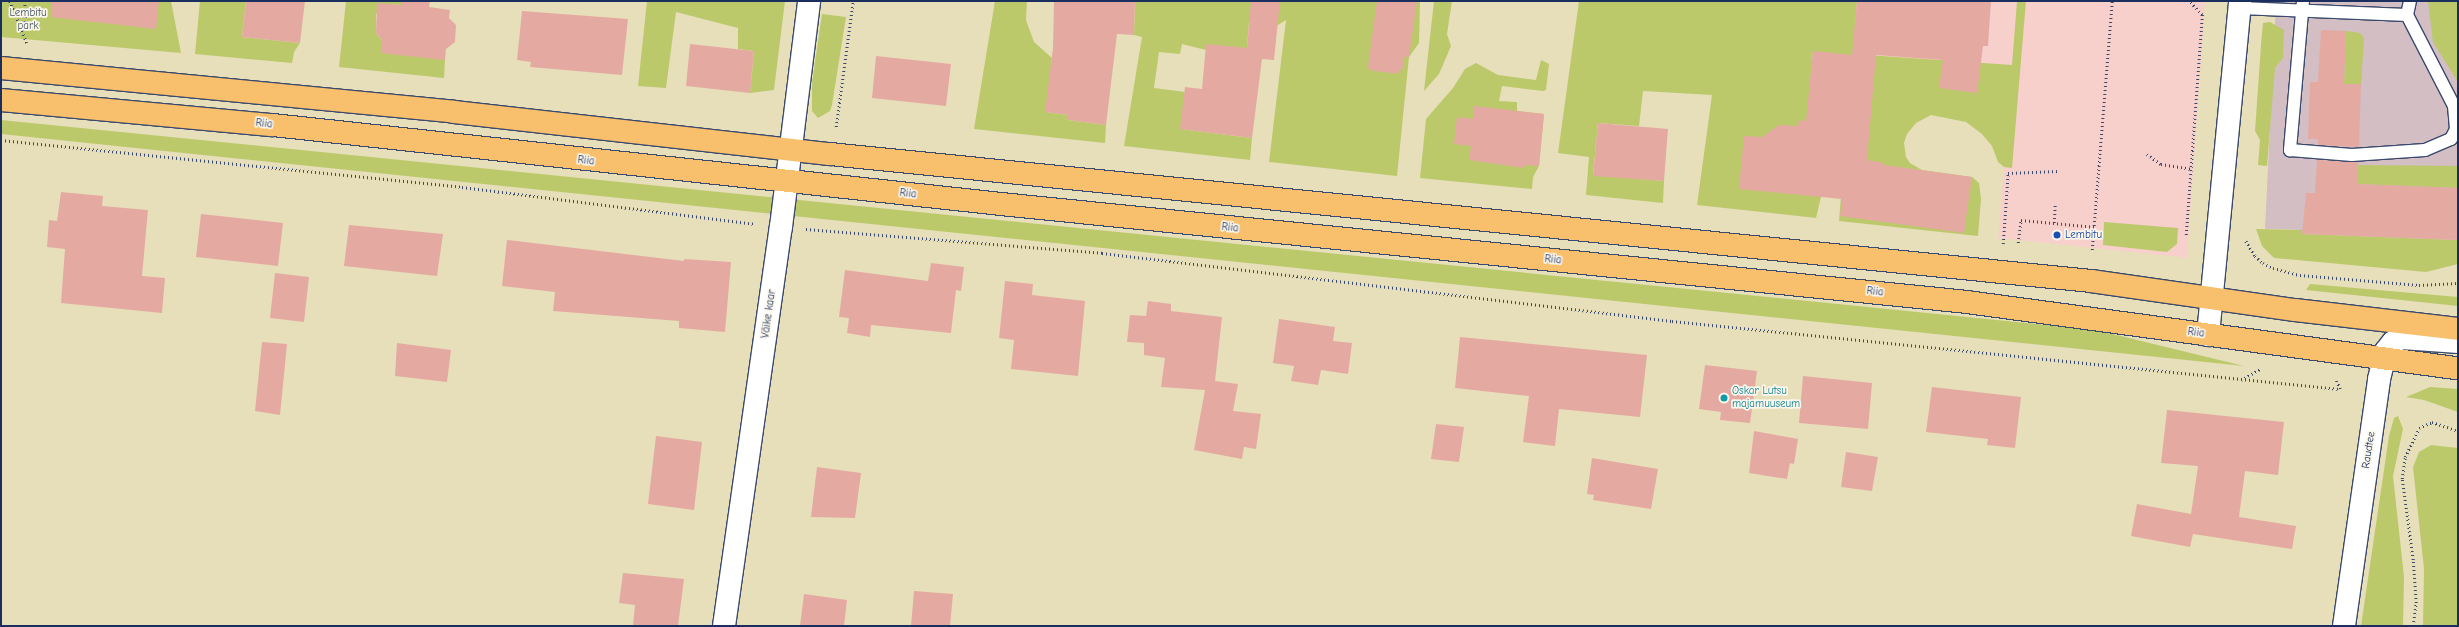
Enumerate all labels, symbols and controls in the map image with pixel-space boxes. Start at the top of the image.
park label: Lembitu park [9,7,47,33]
street label: Riia [255,117,273,131]
street label: Riia [577,154,595,168]
street label: Riia [899,187,917,201]
street label: Riia [1221,221,1239,235]
place label: Lembitu [2065,228,2102,242]
marker: Lembitu [2052,230,2062,240]
street label: Riia [1544,253,1562,267]
street label: Riia [1866,285,1884,299]
street label: Väike kaar [759,289,779,339]
street label: Riia [2187,325,2205,341]
place label: Oskar Lutsu majamuuseum [1732,385,1800,411]
marker: Oskar Lutsu majamuuseum [1719,393,1729,403]
street label: Raudtee [2360,430,2378,470]

